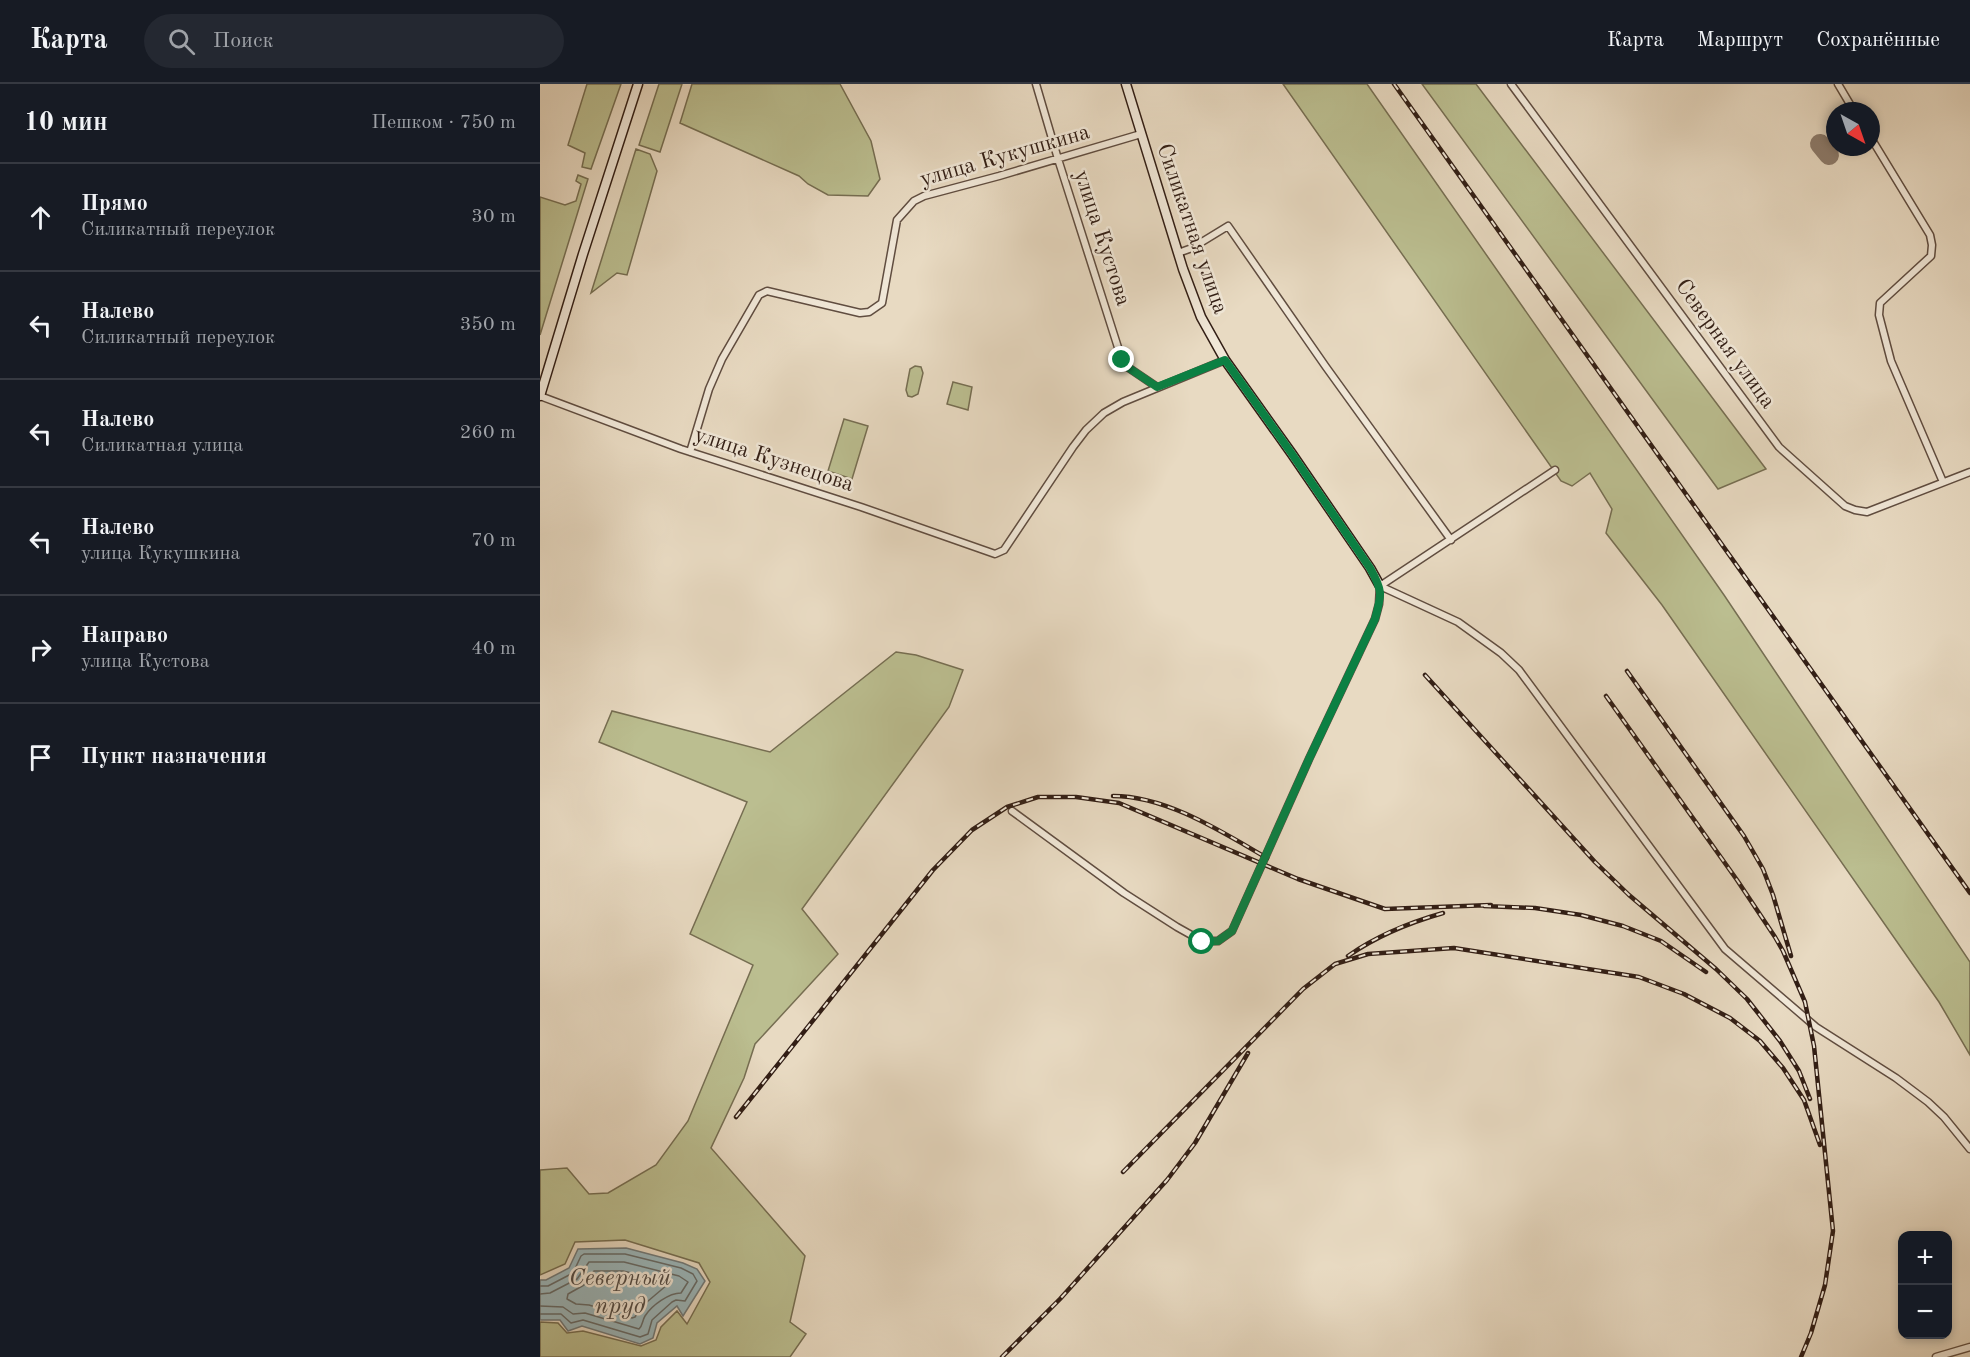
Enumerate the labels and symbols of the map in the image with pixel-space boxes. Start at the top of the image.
north arrow [1826,102,1880,156]
street label: улица Кукушкина [918,121,1092,191]
street label: Силикатная улица [1153,141,1232,317]
street label: улица Кустова [1070,167,1134,309]
street label: Северная улица [1671,275,1779,413]
route end [1108,346,1134,372]
street label: улица Кузнецова [692,424,857,496]
route start [1188,928,1214,954]
water label: Северный пруд [569,1267,672,1319]

